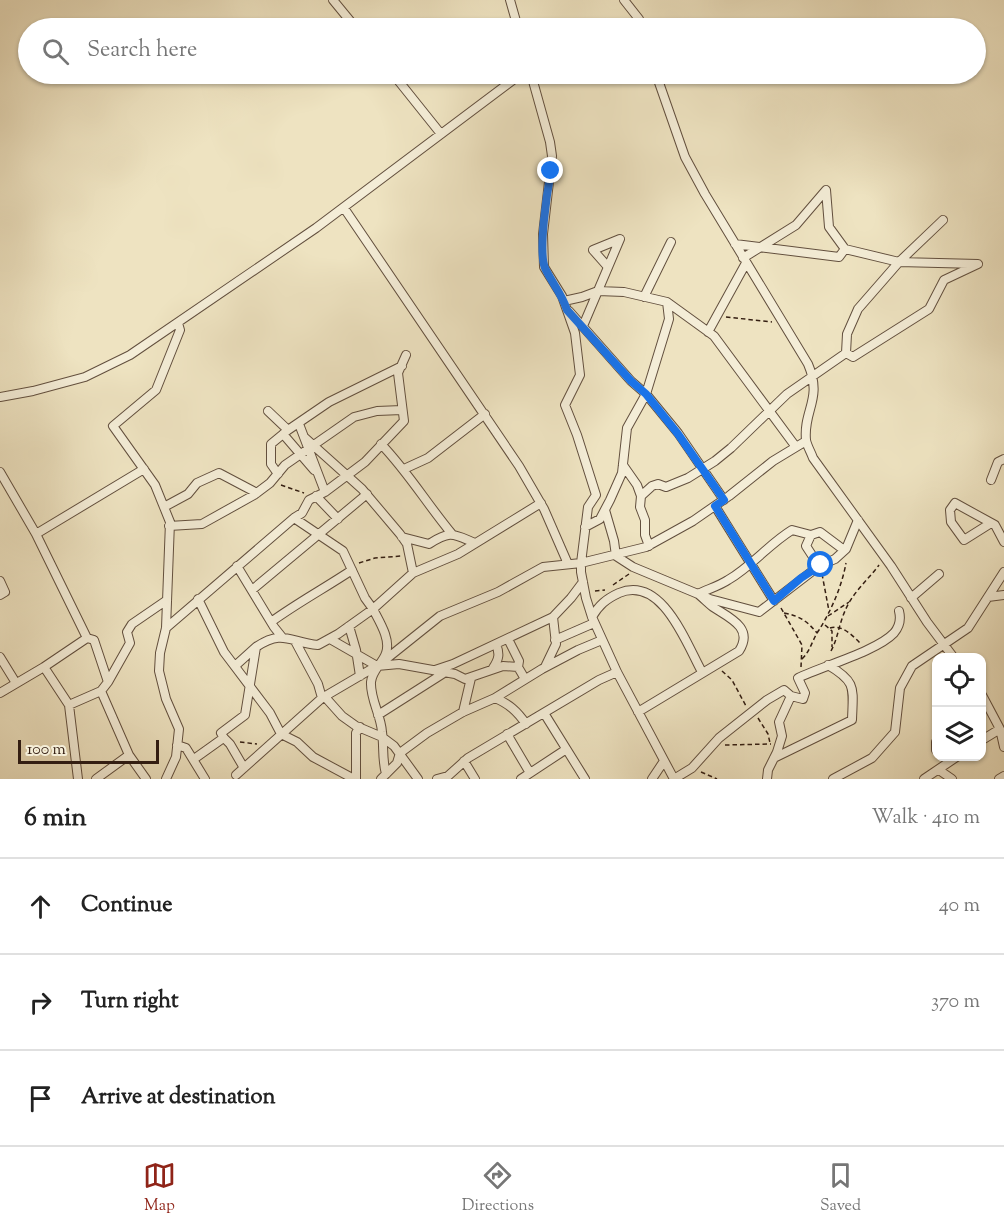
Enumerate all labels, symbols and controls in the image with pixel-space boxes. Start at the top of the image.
search box [18,18,986,84]
icon: search [39,35,72,68]
text: Search here [87,35,197,67]
route end [537,157,563,183]
route start [807,551,833,577]
map controls [932,653,986,761]
button: locate [932,653,986,707]
button: layers [932,707,986,761]
scale bar [18,737,159,764]
text: 100 m [27,739,66,762]
text: 6 min [24,800,87,837]
text: Walk · 410 m [871,804,980,833]
icon: ahead [24,890,57,923]
text: Continue [81,890,172,922]
text: 40 m [939,892,980,921]
icon: right [24,986,57,1019]
text: Turn right [81,986,178,1018]
text: 370 m [931,988,980,1017]
icon: arrive [24,1082,57,1115]
text: Arrive at destination [81,1082,276,1114]
tab: Map [143,1159,176,1218]
tab: Directions [462,1159,534,1218]
tab: Saved [820,1159,861,1218]

